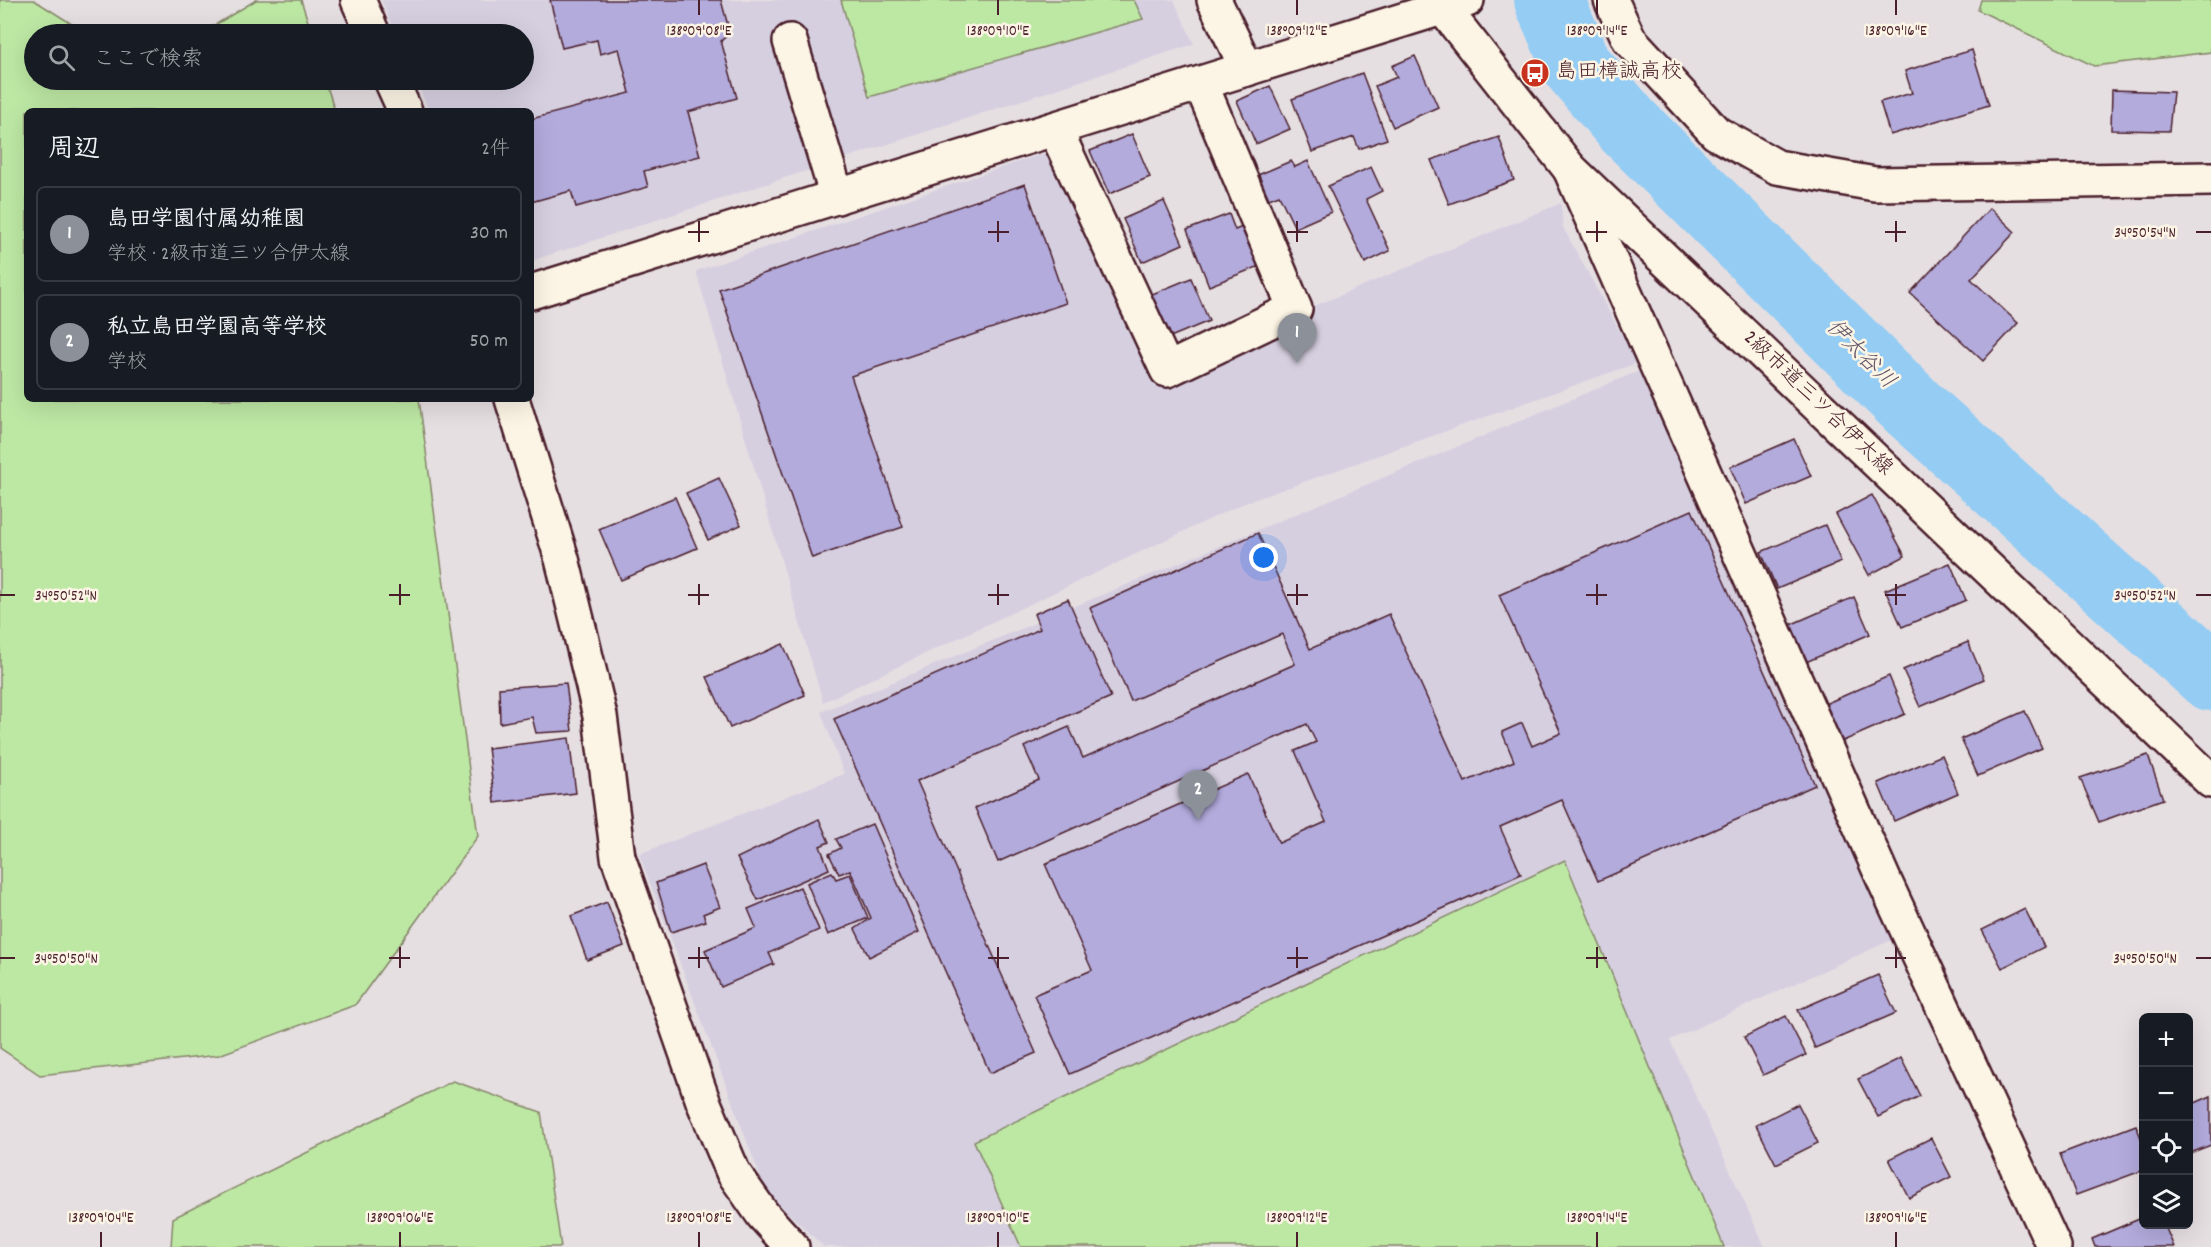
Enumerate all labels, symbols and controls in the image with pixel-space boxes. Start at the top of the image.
text: 138°09'08"E [666,21,732,43]
text: 138°09'10"E [967,21,1029,43]
text: 138°09'12"E [1267,21,1328,43]
text: 138°09'14"E [1567,21,1627,43]
text: 138°09'16"E [1865,21,1927,43]
search box [24,24,534,90]
icon: search [45,41,78,74]
text: ここで検索 [93,45,203,76]
bus stop icon: 島田樟誠高校 [1519,57,1551,89]
place label: 島田樟誠高校 [1556,58,1682,88]
text: 周辺 [48,132,100,169]
text: 2件 [481,136,510,164]
text: 島田学園付属幼稚園 [107,205,305,236]
text: 1 [67,220,72,248]
text: 30 m [470,220,508,248]
text: 34°50'54"N [2114,223,2176,245]
text: 学校 · 2級市道三ツ合伊太線 [107,241,349,269]
text: 私立島田学園高等学校 [107,313,327,344]
water label: 伊太谷川 [1818,313,1902,397]
pin: 1 [1278,314,1316,363]
street label: 2級市道三ツ合伊太線 [1735,324,1899,484]
text: 2 [65,328,74,356]
text: 50 m [470,328,508,356]
text: 学校 [107,349,147,377]
your location [1249,543,1278,572]
text: 34°50'52"N [35,586,97,608]
text: 34°50'52"N [2114,586,2176,608]
pin: 2 [1178,770,1218,820]
text: 34°50'50"N [34,949,98,971]
text: 34°50'50"N [2113,949,2177,971]
map controls [2139,1013,2193,1229]
button: + [2139,1013,2193,1067]
button: − [2139,1067,2193,1121]
button: locate [2139,1121,2193,1175]
button: layers [2139,1175,2193,1229]
text: 138°09'04"E [68,1208,134,1230]
text: 138°09'06"E [367,1208,433,1230]
text: 138°09'08"E [666,1208,732,1230]
text: 138°09'10"E [967,1208,1029,1230]
text: 138°09'12"E [1267,1208,1328,1230]
text: 138°09'14"E [1567,1208,1627,1230]
text: 138°09'16"E [1865,1208,1927,1230]

